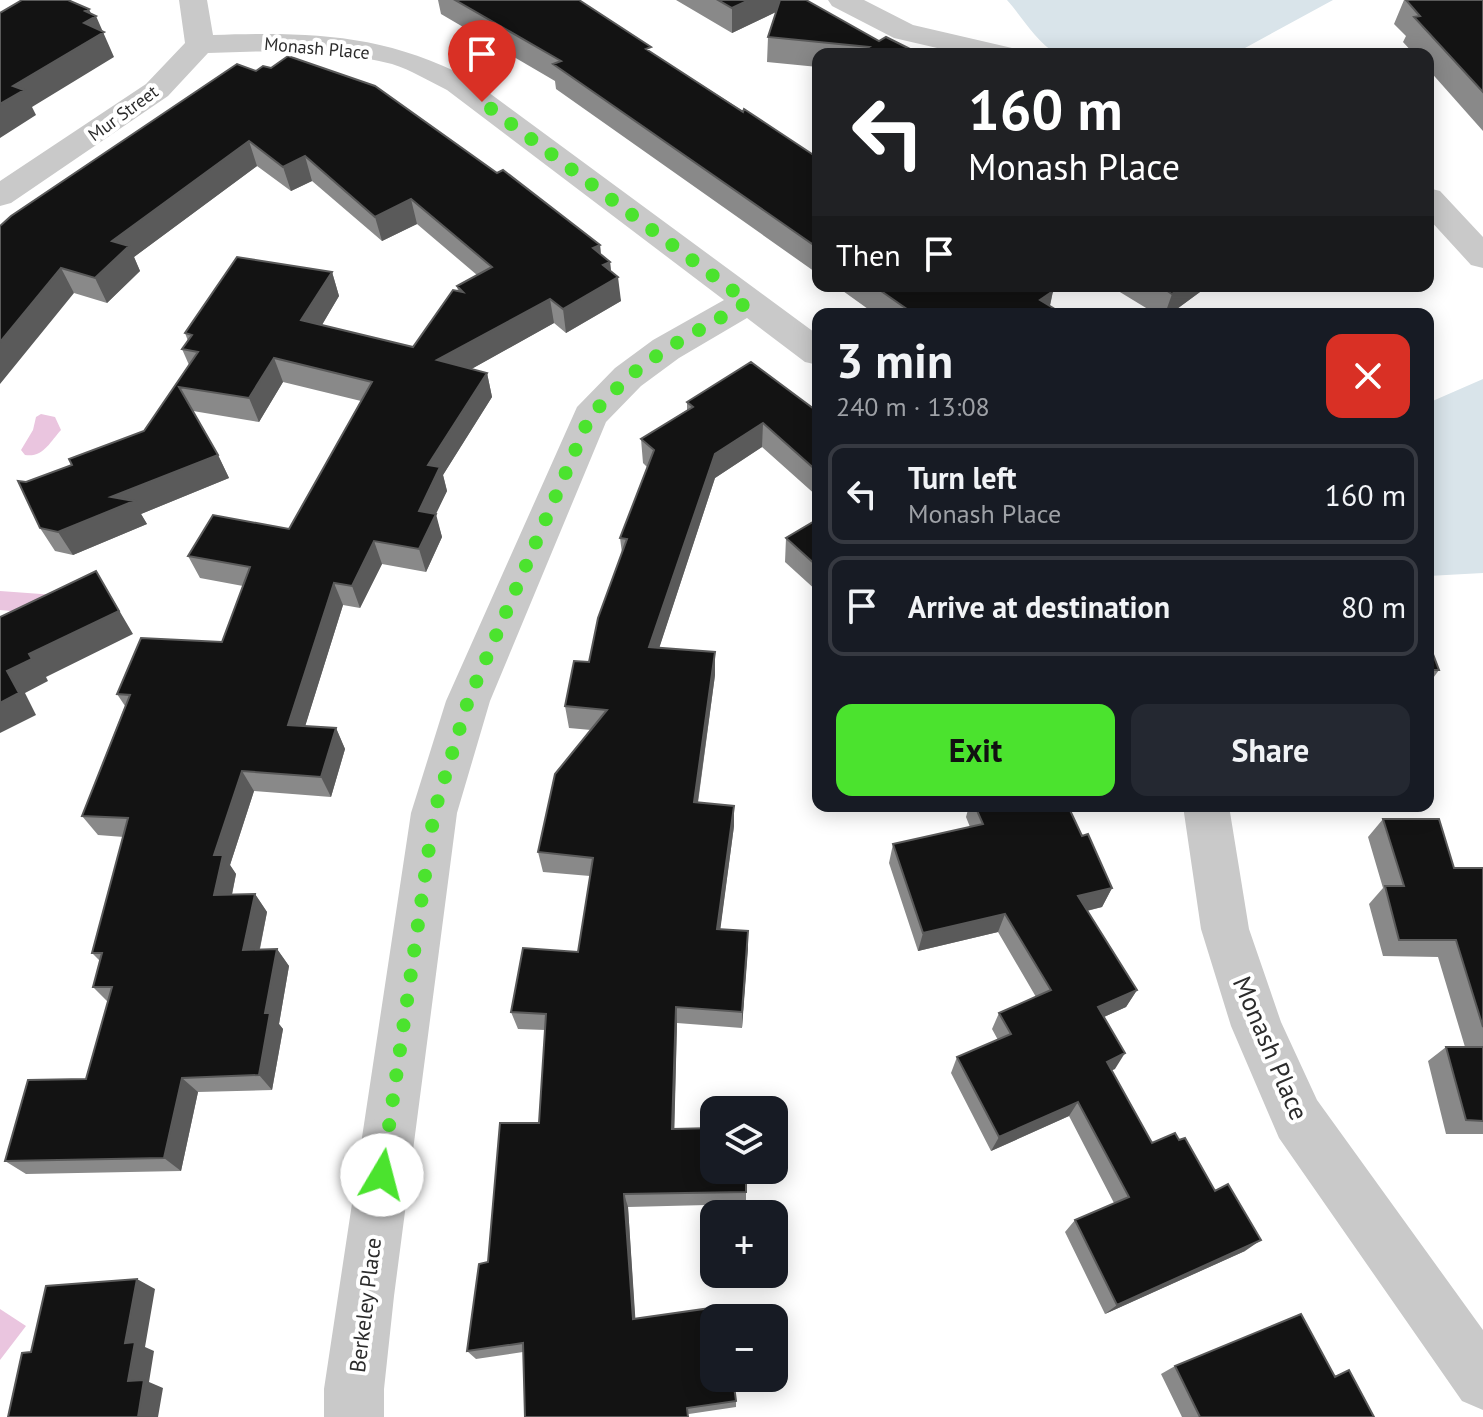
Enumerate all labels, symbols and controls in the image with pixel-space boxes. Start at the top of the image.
pin [448,20,516,102]
street label: Monash Place [263,32,371,64]
icon: arrive [460,32,504,76]
text: 160 m [968,73,1123,145]
street label: Mur Street [84,80,162,146]
icon: left [836,80,940,184]
text: Monash Place [968,143,1180,190]
icon: arrive [917,232,961,276]
text: Then [836,235,901,274]
text: 3 min [836,329,953,391]
button: close [1326,334,1410,418]
text: 240 m · 13:08 [836,390,990,423]
text: Turn left [908,458,1016,497]
icon: left [840,472,884,516]
text: 160 m [1325,475,1406,514]
text: Monash Place [908,497,1061,530]
icon: arrive [840,584,884,628]
text: Arrive at destination [908,587,1170,626]
text: 80 m [1341,587,1406,626]
button: Exit [836,704,1115,796]
button: Share [1131,704,1410,796]
street label: Monash Place [1226,971,1316,1125]
map controls [700,1096,788,1392]
button: layers [700,1096,788,1184]
position arrow [340,1133,424,1217]
button: + [700,1200,788,1288]
street label: Berkeley Place [343,1236,387,1374]
button: − [700,1304,788,1392]

